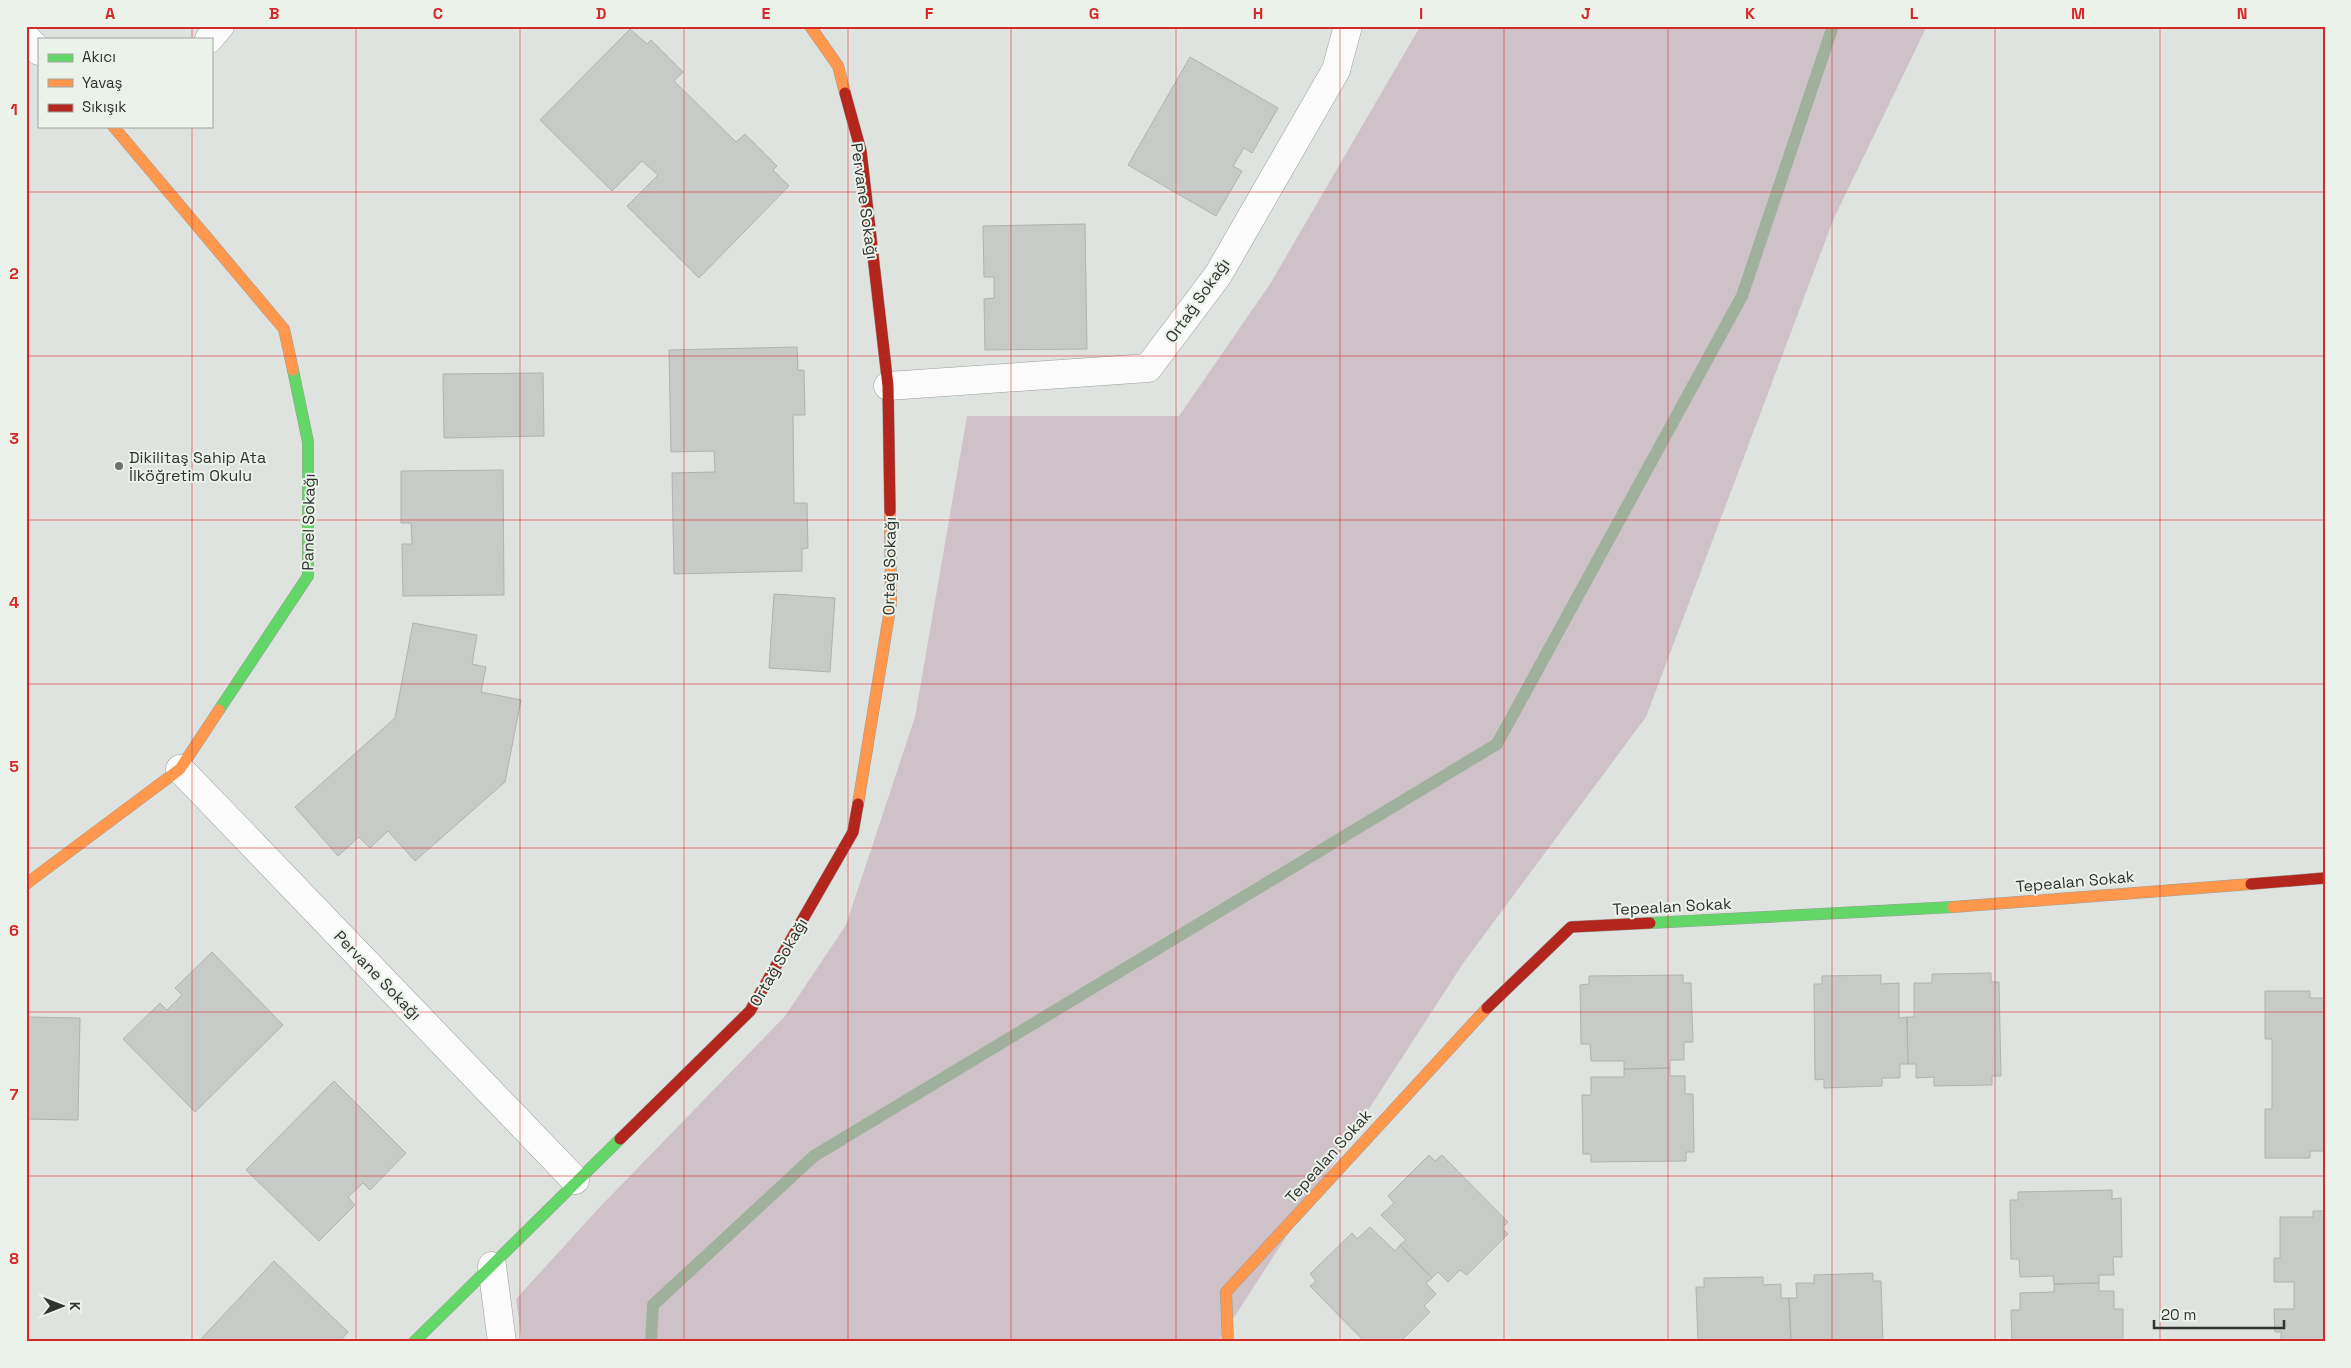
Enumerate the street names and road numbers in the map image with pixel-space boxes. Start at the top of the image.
street label: Pervane Sokağı [846,142,883,261]
street label: Ortağ Sokağı [1161,254,1234,347]
street label: Panel Sokağı [297,473,320,571]
street label: Ortağ Sokağı [878,516,901,616]
street label: Tepealan Sokak [2015,866,2136,897]
street label: Tepealan Sokak [1612,893,1732,920]
street label: Ortağ Sokağı [745,914,812,1010]
street label: Pervane Sokağı [329,926,426,1025]
street label: Tepealan Sokak [1281,1105,1376,1208]

